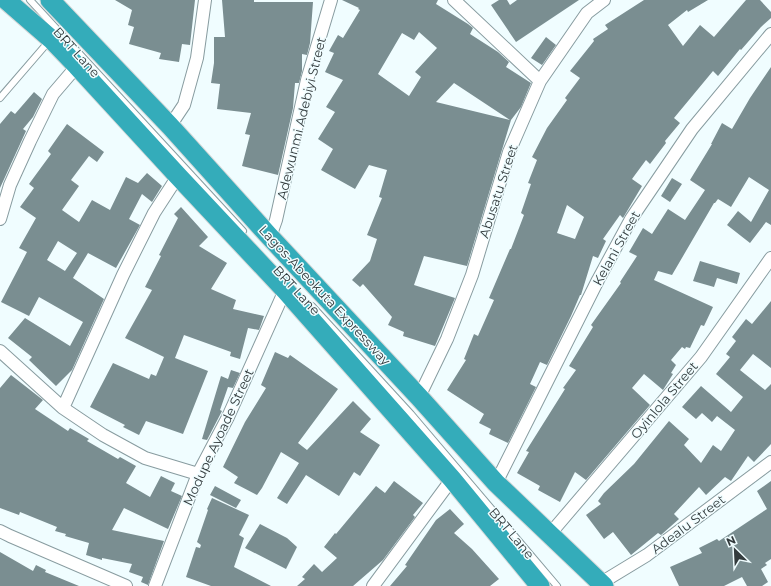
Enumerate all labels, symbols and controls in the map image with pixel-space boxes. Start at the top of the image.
street label: BRT Lane [50,24,104,80]
street label: Adewunmi Adebiyi Street [273,35,329,201]
street label: Abusatu Street [475,142,521,240]
street label: Kelani Street [589,208,643,288]
street label: Lagos-Abeokuta Expressway [256,222,395,369]
street label: BRT Lane [270,262,324,318]
street label: Oyinlola Street [627,358,701,442]
street label: Modupe Ayoade Street [179,366,257,508]
street label: Adealu Street [648,491,728,557]
street label: BRT Lane [486,504,538,562]
north arrow [715,530,755,570]
text: N [724,533,738,549]

